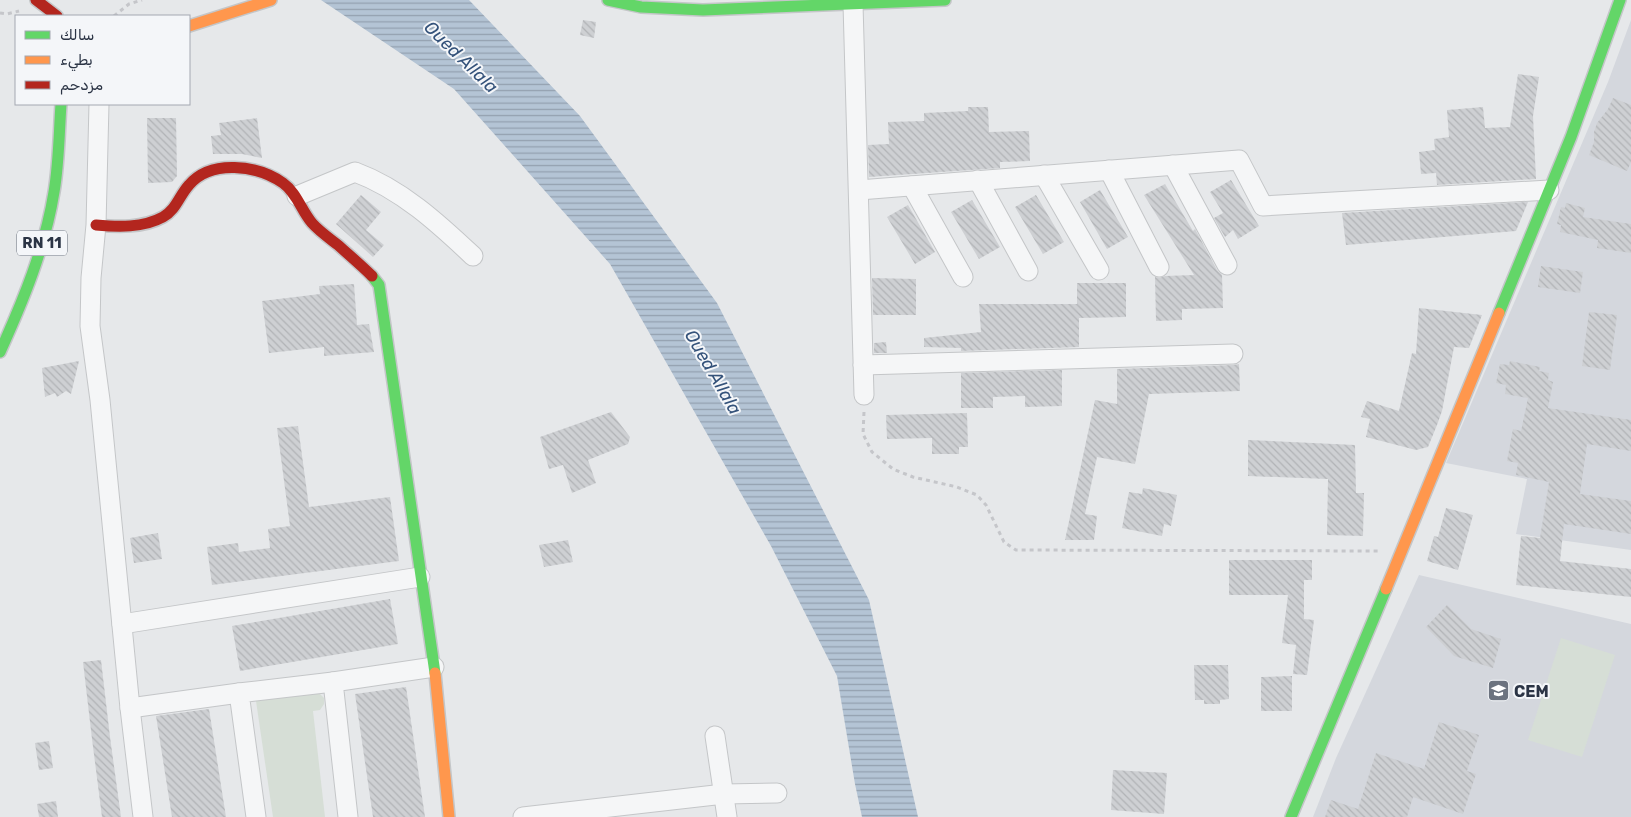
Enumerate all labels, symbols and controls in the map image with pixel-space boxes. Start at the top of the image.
legend [15,15,190,105]
water label: Oued Allala [419,16,503,98]
text: سالك [60,26,95,44]
text: بطيء [60,51,93,72]
text: مزدحم [60,76,103,95]
road number: RN 11 [17,230,67,256]
water label: Oued Allala [680,326,746,419]
school or university icon: CEM [1486,679,1510,703]
place label: CEM [1514,682,1549,701]

